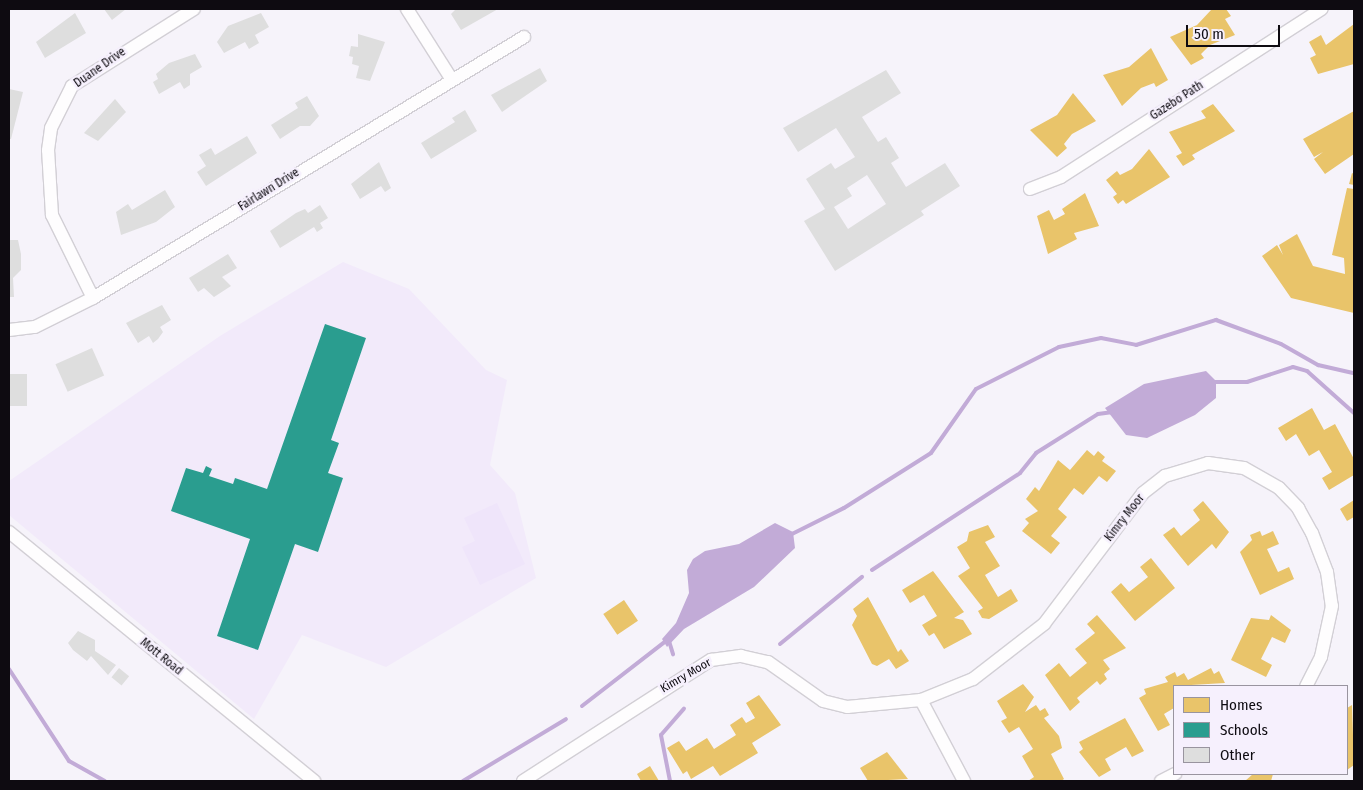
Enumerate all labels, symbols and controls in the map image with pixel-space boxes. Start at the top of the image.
scale bar [1188,15,1282,47]
text: 50 m [1194,25,1224,43]
street label: Duane Drive [71,45,129,91]
street label: Gazebo Path [1148,78,1206,124]
street label: Fairlawn Drive [236,166,302,214]
street label: Kimry Moor [1102,491,1148,545]
street label: Mott Road [137,636,185,678]
street label: Kimry Moor [658,656,714,696]
legend [1173,685,1348,775]
text: Homes [1220,696,1262,714]
text: Schools [1220,721,1268,739]
text: Other [1220,746,1255,764]

